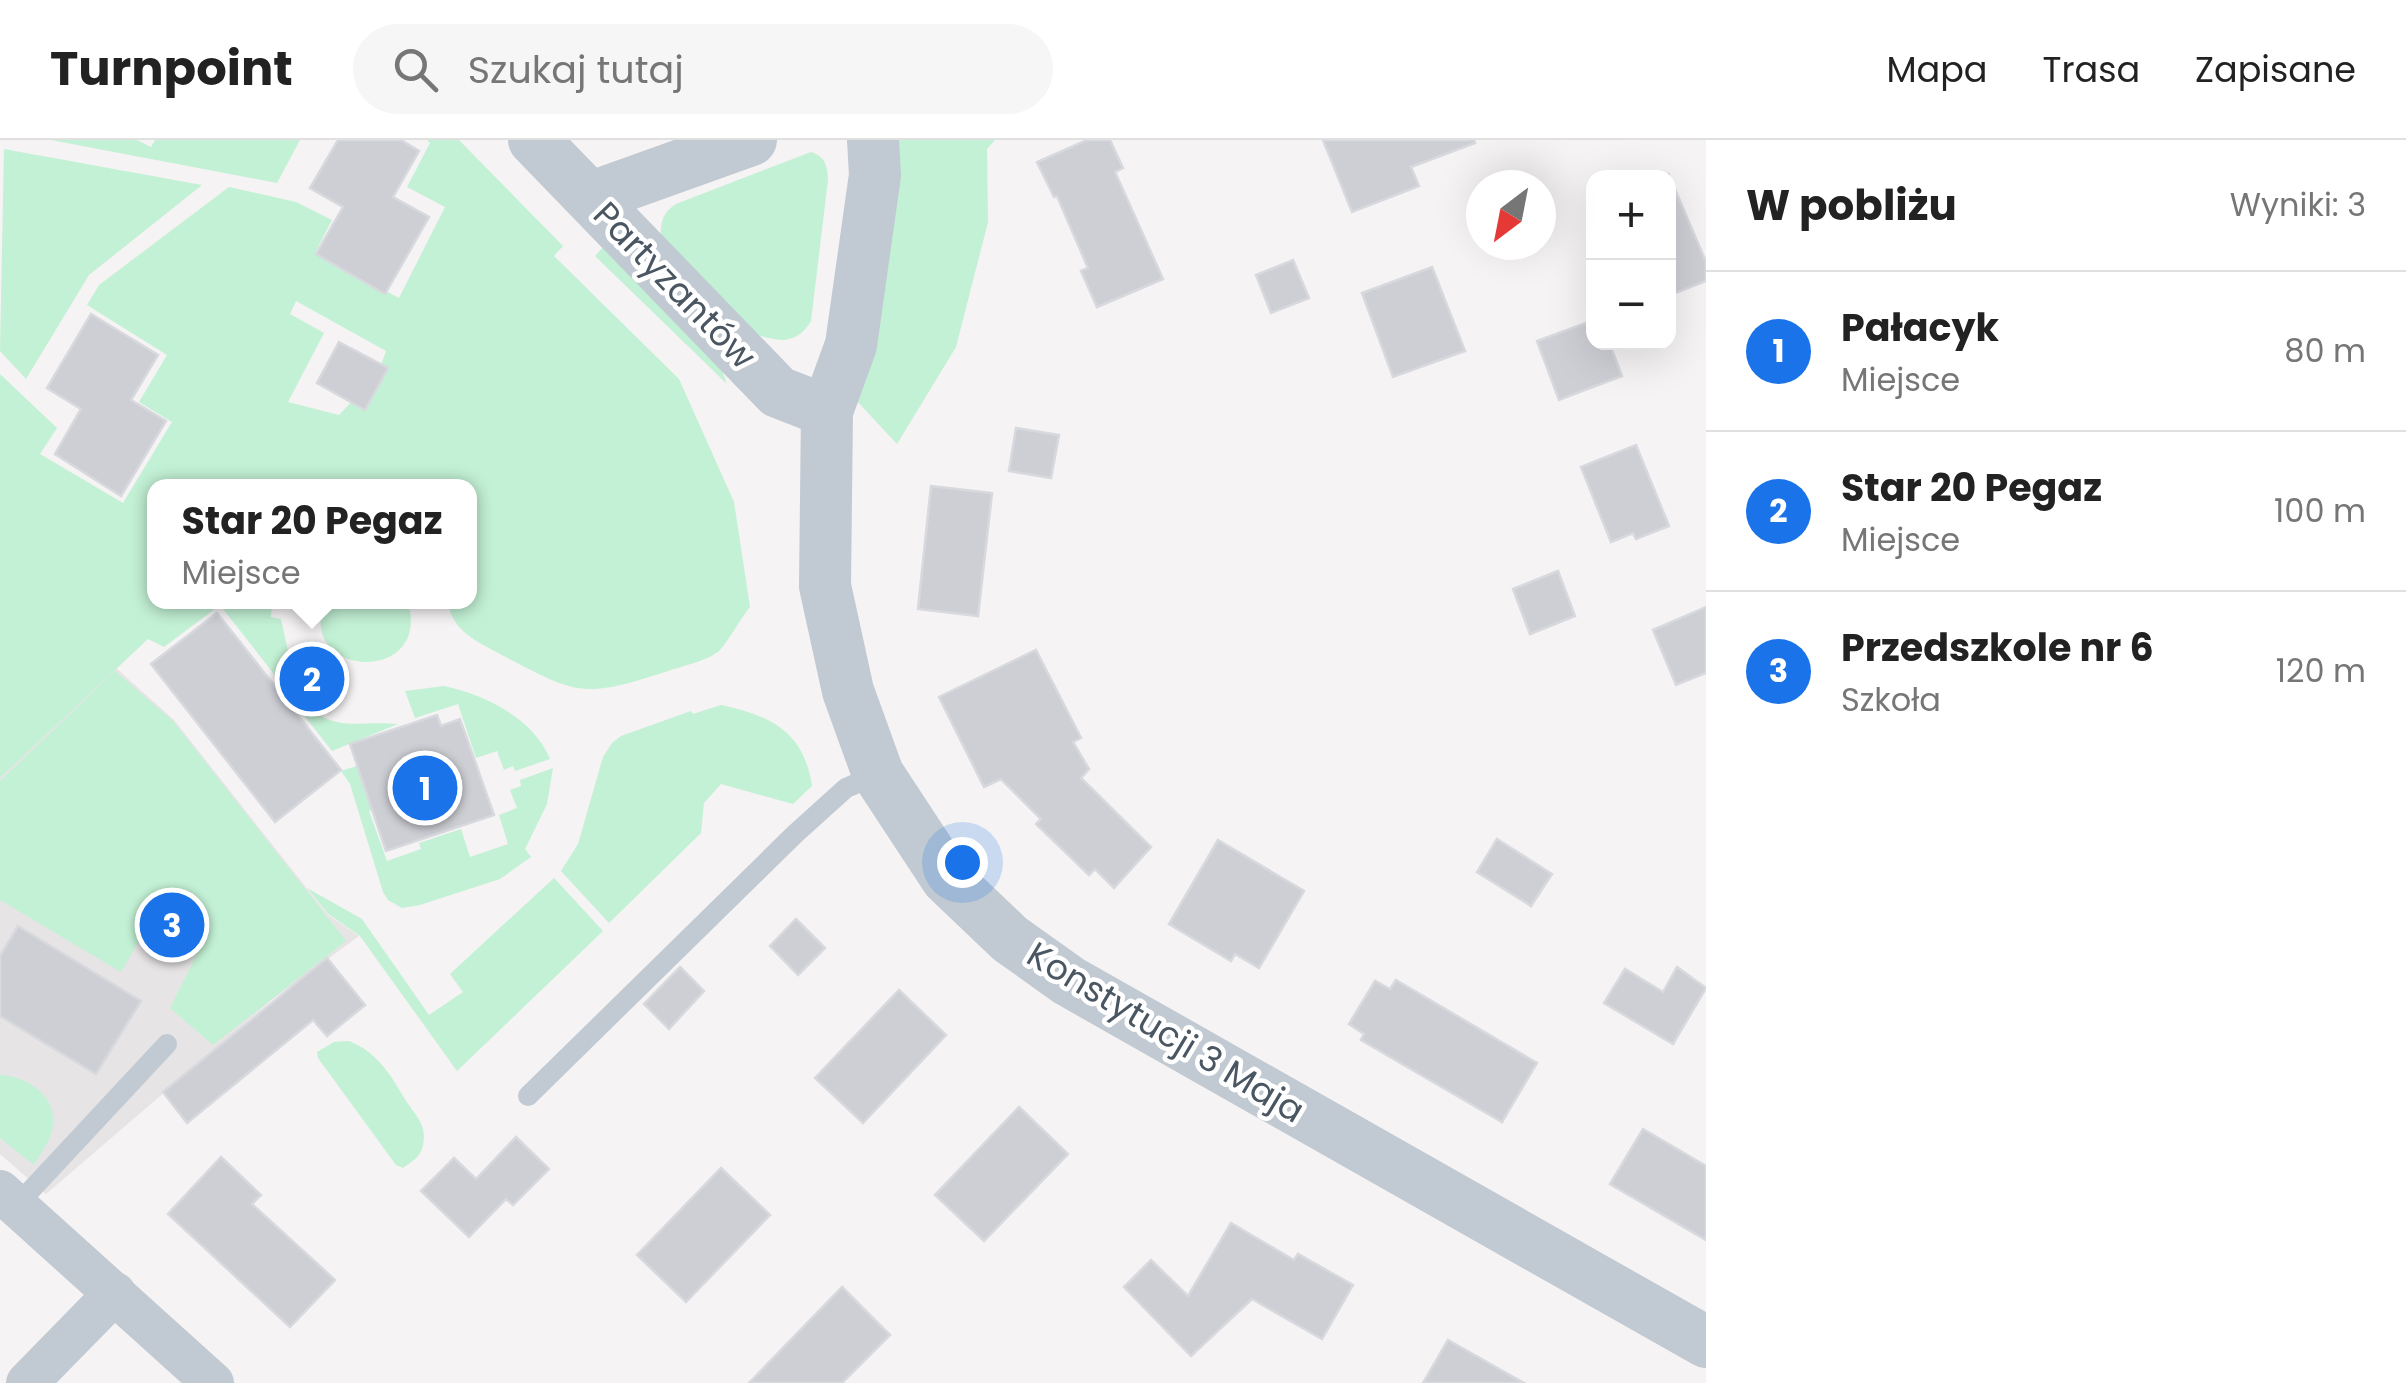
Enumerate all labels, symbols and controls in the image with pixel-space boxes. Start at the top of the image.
search box [353,24,1053,114]
text: Turnpoint [50,35,293,102]
icon: search [388,42,443,97]
text: Szukaj tutaj [468,43,684,96]
text: Mapa [1886,45,1988,94]
text: Trasa [2043,45,2140,94]
text: Zapisane [2195,45,2356,94]
north arrow [1466,170,1556,260]
map controls [1586,170,1676,350]
button: + [1586,170,1676,260]
text: W pobliżu [1746,176,1957,235]
text: Wyniki: 3 [2230,182,2366,227]
street label: Partyzantów [583,191,768,380]
button: − [1586,260,1676,350]
text: Pałacyk [1841,301,1999,354]
text: 1 [1772,328,1785,373]
text: 80 m [2284,328,2366,373]
text: Miejsce [1841,357,1960,402]
text: Star 20 Pegaz [1841,461,2102,514]
popup [147,479,477,609]
text: 2 [1769,488,1788,533]
text: 100 m [2274,488,2366,533]
text: Star 20 Pegaz [181,494,443,547]
text: Miejsce [1841,517,1960,562]
text: Miejsce [181,550,301,595]
text: Przedszkole nr 6 [1841,621,2154,674]
pin: 2 [280,642,344,716]
text: 3 [1769,648,1788,693]
text: 120 m [2276,648,2366,693]
text: Szkoła [1841,677,1941,722]
pin: 1 [392,750,458,826]
your location [937,837,988,888]
pin: 3 [140,888,204,962]
street label: Konstytucji 3 Maja [1018,930,1314,1134]

